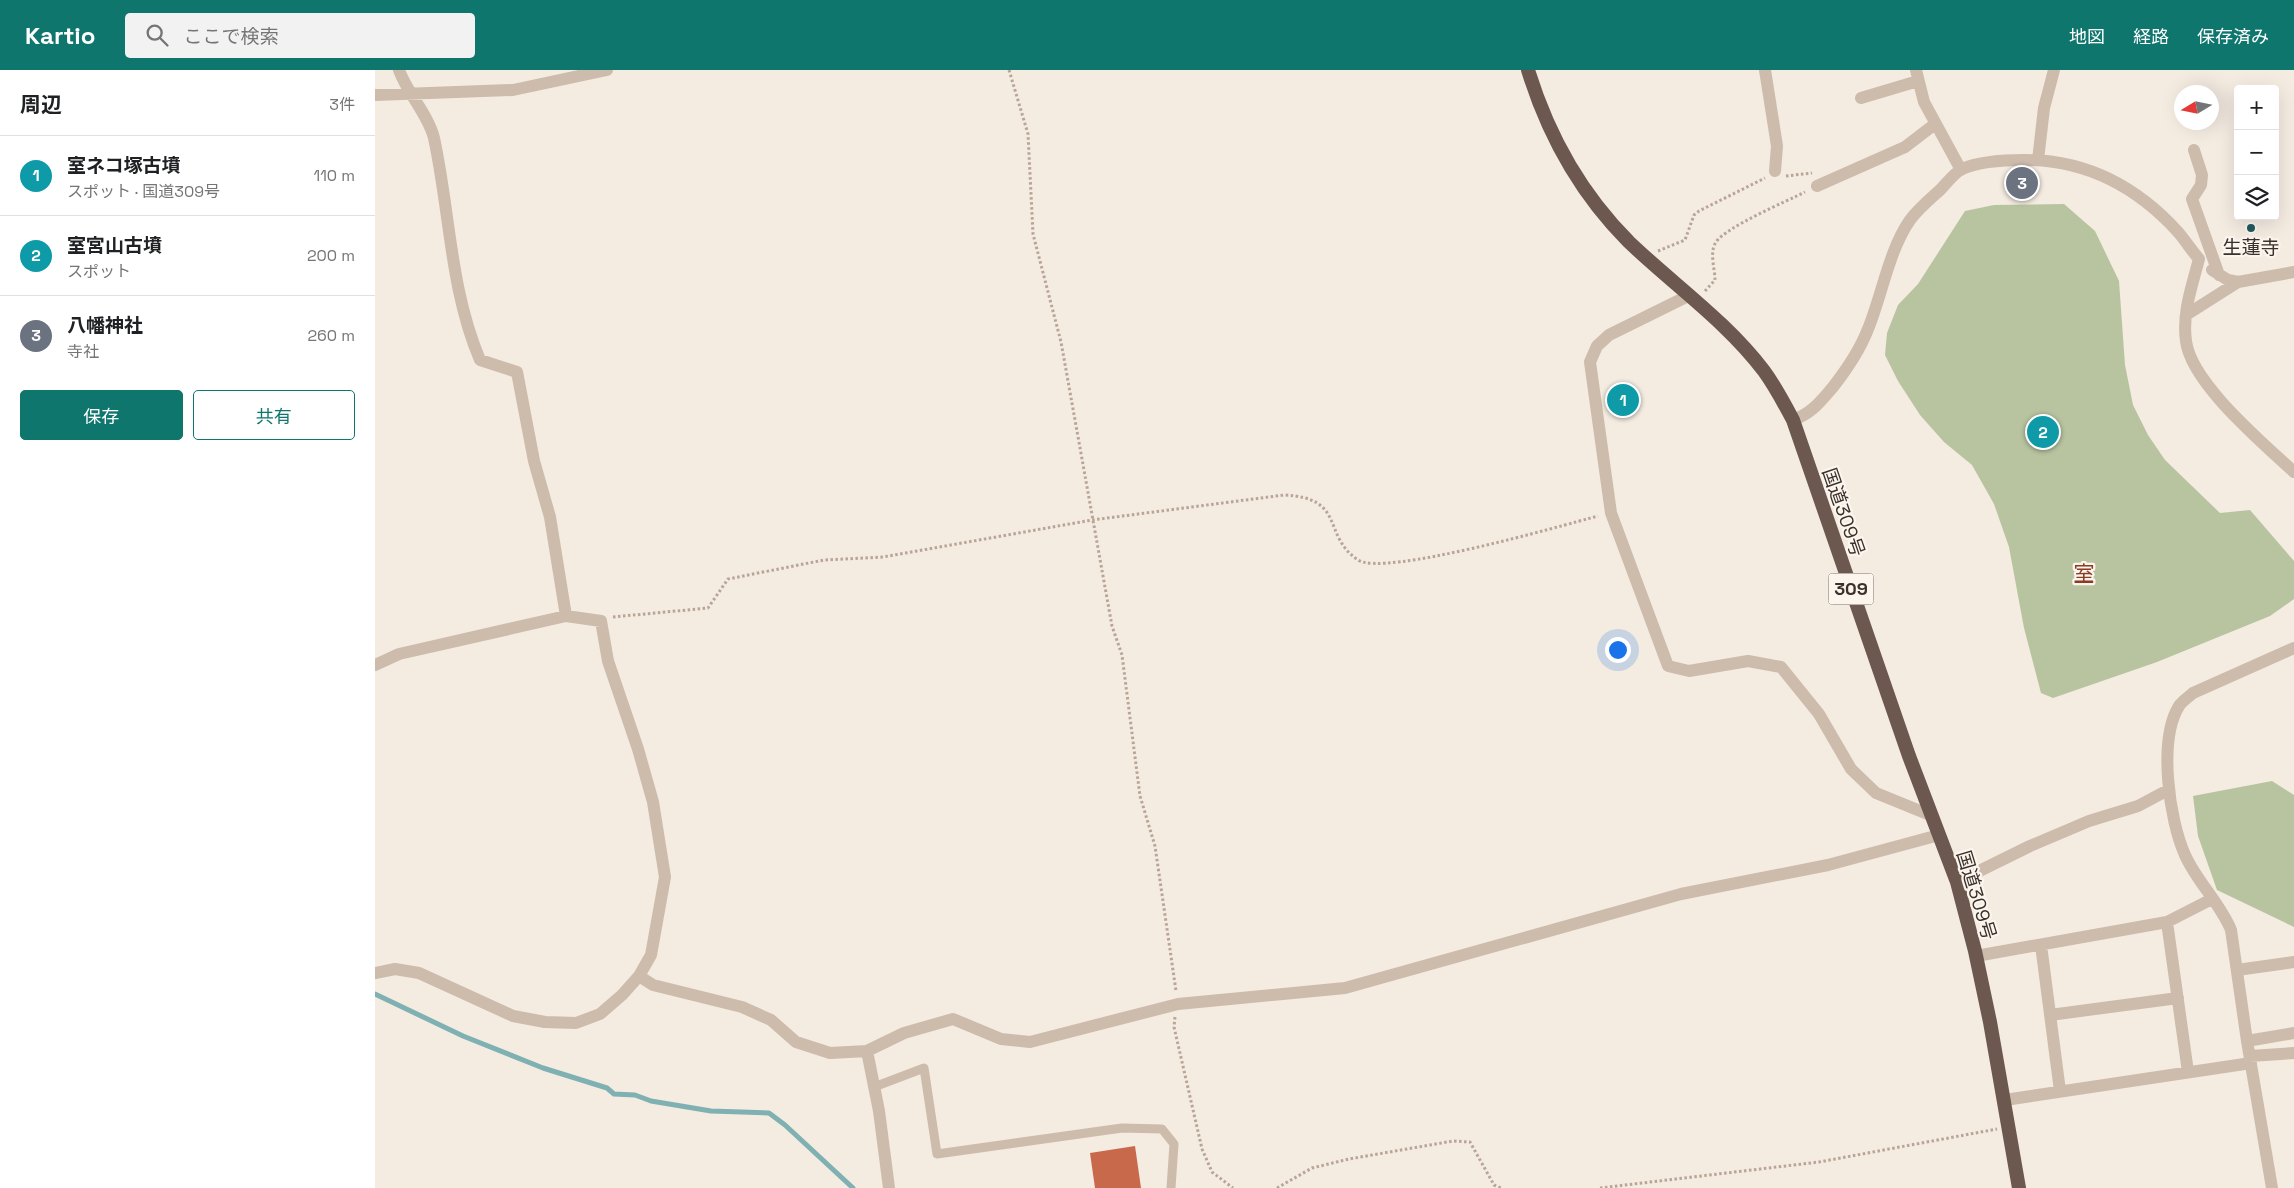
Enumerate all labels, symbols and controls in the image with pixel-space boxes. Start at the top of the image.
search box [125,13,475,58]
text: Kartio [25,20,95,51]
icon: search [143,21,171,49]
text: ここで検索 [183,24,278,49]
text: 地図 [2069,25,2105,48]
text: 経路 [2133,25,2169,48]
text: 保存済み [2197,25,2269,48]
north arrow [2174,85,2219,130]
map controls [2234,85,2279,220]
button: + [2234,85,2279,130]
text: 周辺 [20,91,62,118]
text: 3件 [329,94,355,115]
button: − [2234,130,2279,175]
text: 室ネコ塚古墳 [67,153,181,178]
pin: 3 [2006,164,2038,202]
text: 1 [32,165,40,186]
text: 110 m [313,165,355,186]
button: layers [2234,175,2279,220]
text: スポット · 国道309号 [67,181,220,202]
marker: 生蓮寺 [2245,222,2257,234]
text: 室宮山古墳 [67,233,162,258]
place label: 生蓮寺 [2222,235,2280,260]
text: 2 [31,245,41,266]
text: 200 m [307,245,355,266]
text: スポット [67,261,131,282]
text: 八幡神社 [67,313,143,338]
text: 3 [31,325,41,346]
text: 260 m [307,325,355,346]
text: 寺社 [67,341,99,362]
pin: 1 [1607,381,1639,419]
button: 保存 [20,390,183,440]
button: 共有 [193,390,355,440]
pin: 2 [2027,413,2059,451]
street label: 国道309号 [1817,464,1870,560]
district label: 室 [2074,560,2095,587]
road number: 309 [1829,574,1873,604]
your location [1605,637,1631,663]
street label: 国道309号 [1951,847,2002,943]

